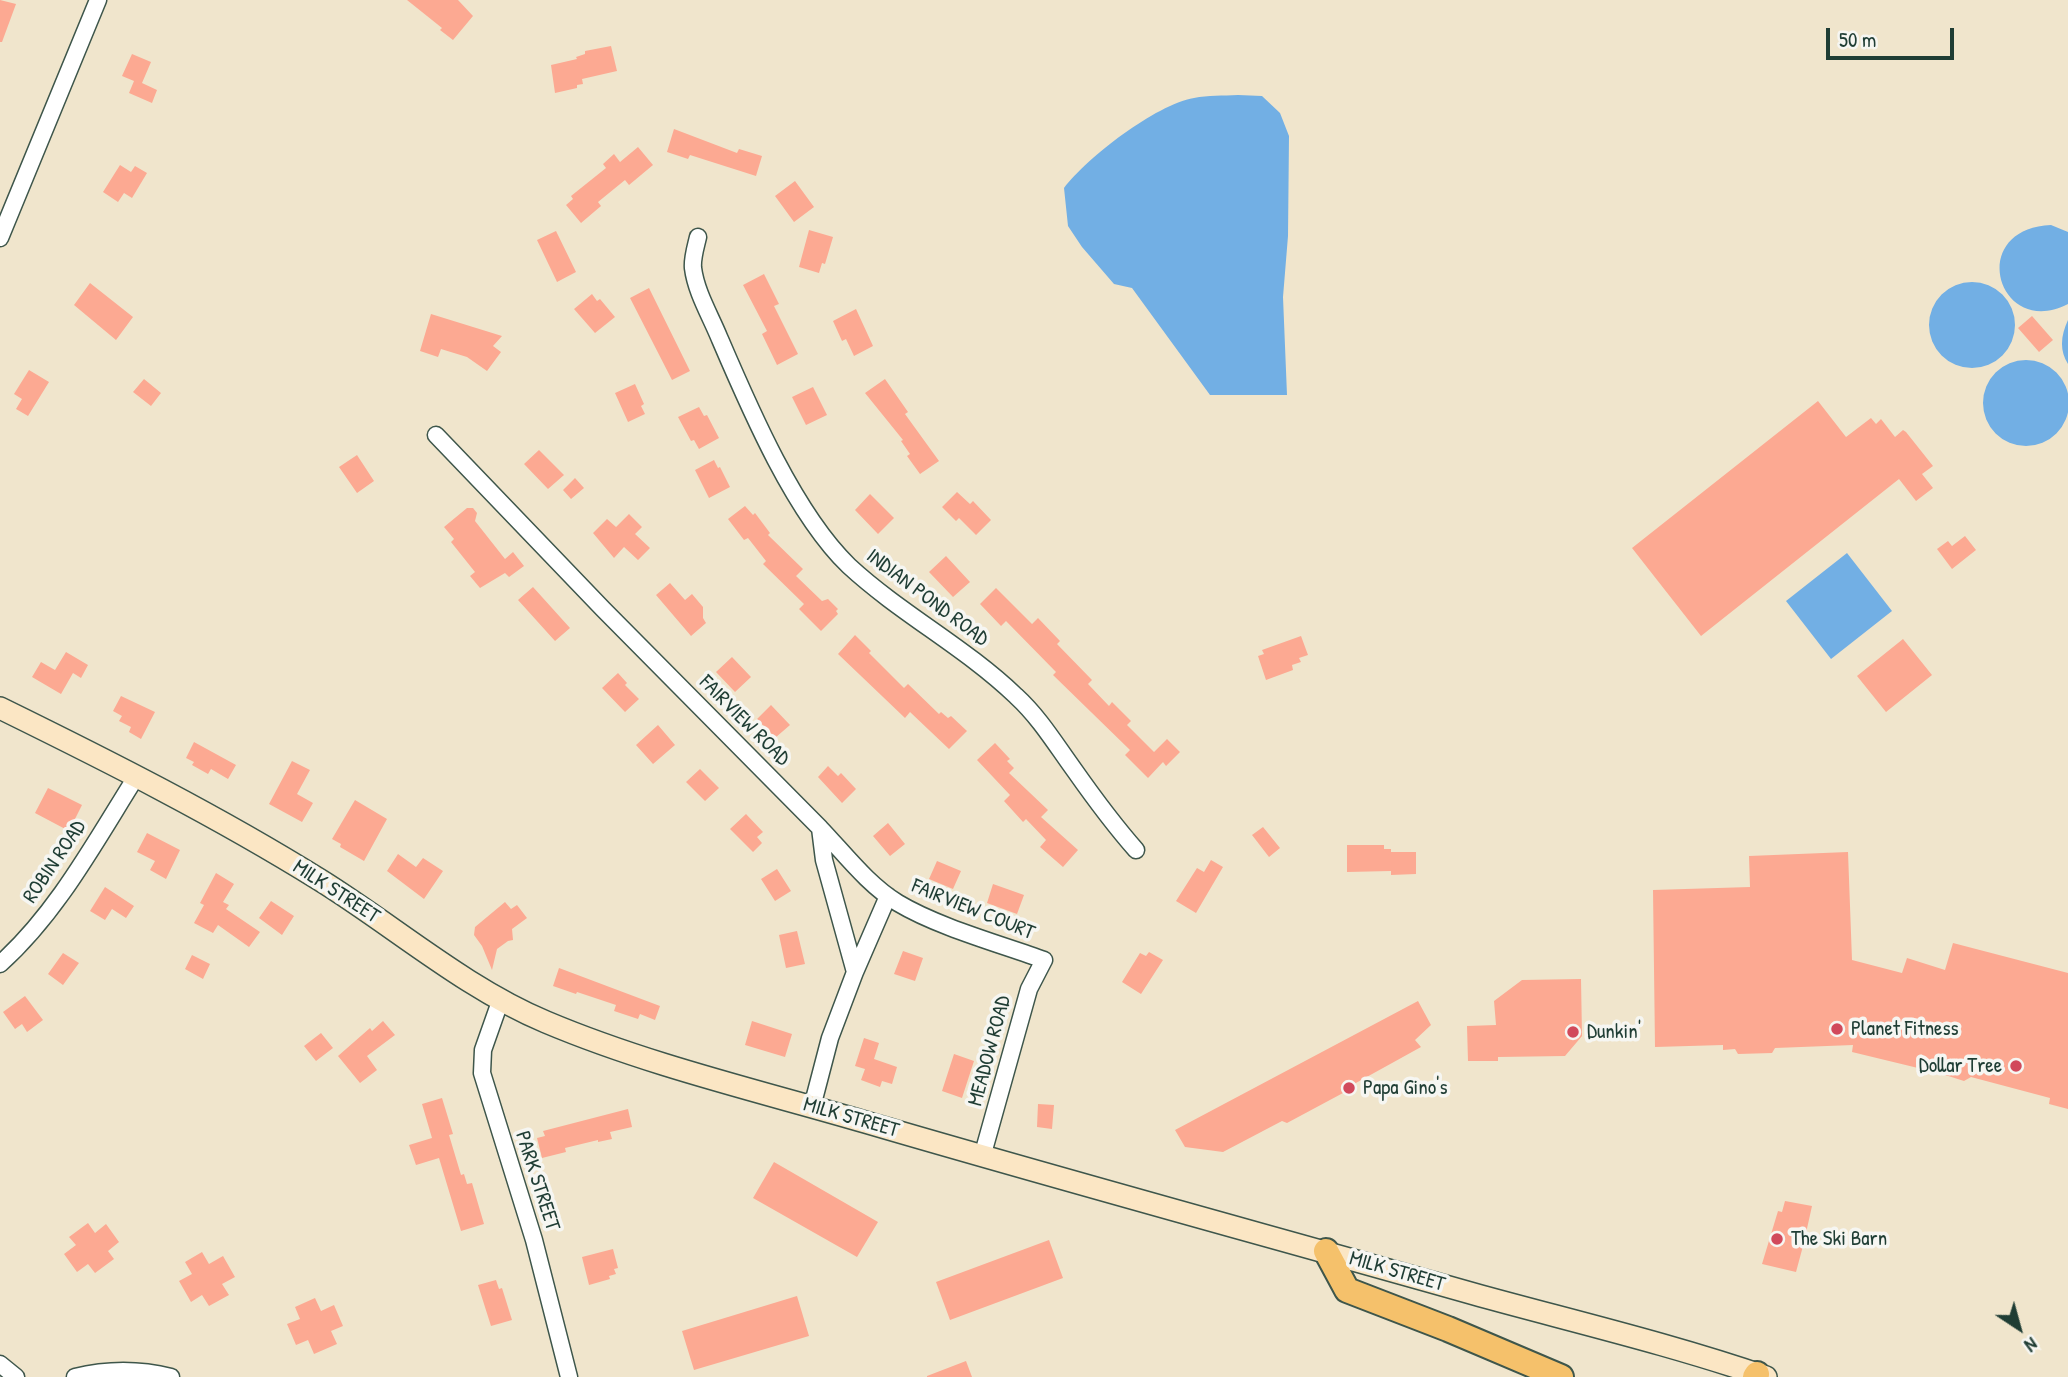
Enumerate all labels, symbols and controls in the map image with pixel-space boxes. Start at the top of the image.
scale bar [1830,14,1958,58]
text: 50 m [1839,25,1876,54]
street label: INDIAN POND ROAD [861,544,993,652]
street label: FAIRVIEW ROAD [693,670,795,772]
street label: ROBIN ROAD [18,816,92,908]
street label: MILK STREET [288,855,384,929]
street label: FAIRVIEW COURT [908,874,1038,946]
street label: MEADOW ROAD [963,993,1017,1109]
place label: Planet Fitness [1851,1016,1959,1042]
place label: Dunkin' [1587,1019,1641,1045]
marker: Planet Fitness [1829,1021,1845,1037]
marker: Dunkin' [1565,1024,1581,1040]
place label: Dollar Tree [1919,1053,2002,1079]
marker: Dollar Tree [2008,1058,2024,1074]
place label: Papa Gino's [1363,1075,1448,1101]
marker: Papa Gino's [1341,1080,1357,1096]
street label: MILK STREET [800,1092,902,1144]
street label: PARK STREET [509,1128,565,1234]
place label: The Ski Barn [1791,1226,1887,1252]
marker: The Ski Barn [1769,1231,1785,1247]
street label: MILK STREET [1346,1246,1448,1298]
north arrow [1984,1293,2054,1363]
text: N [2020,1331,2043,1358]

